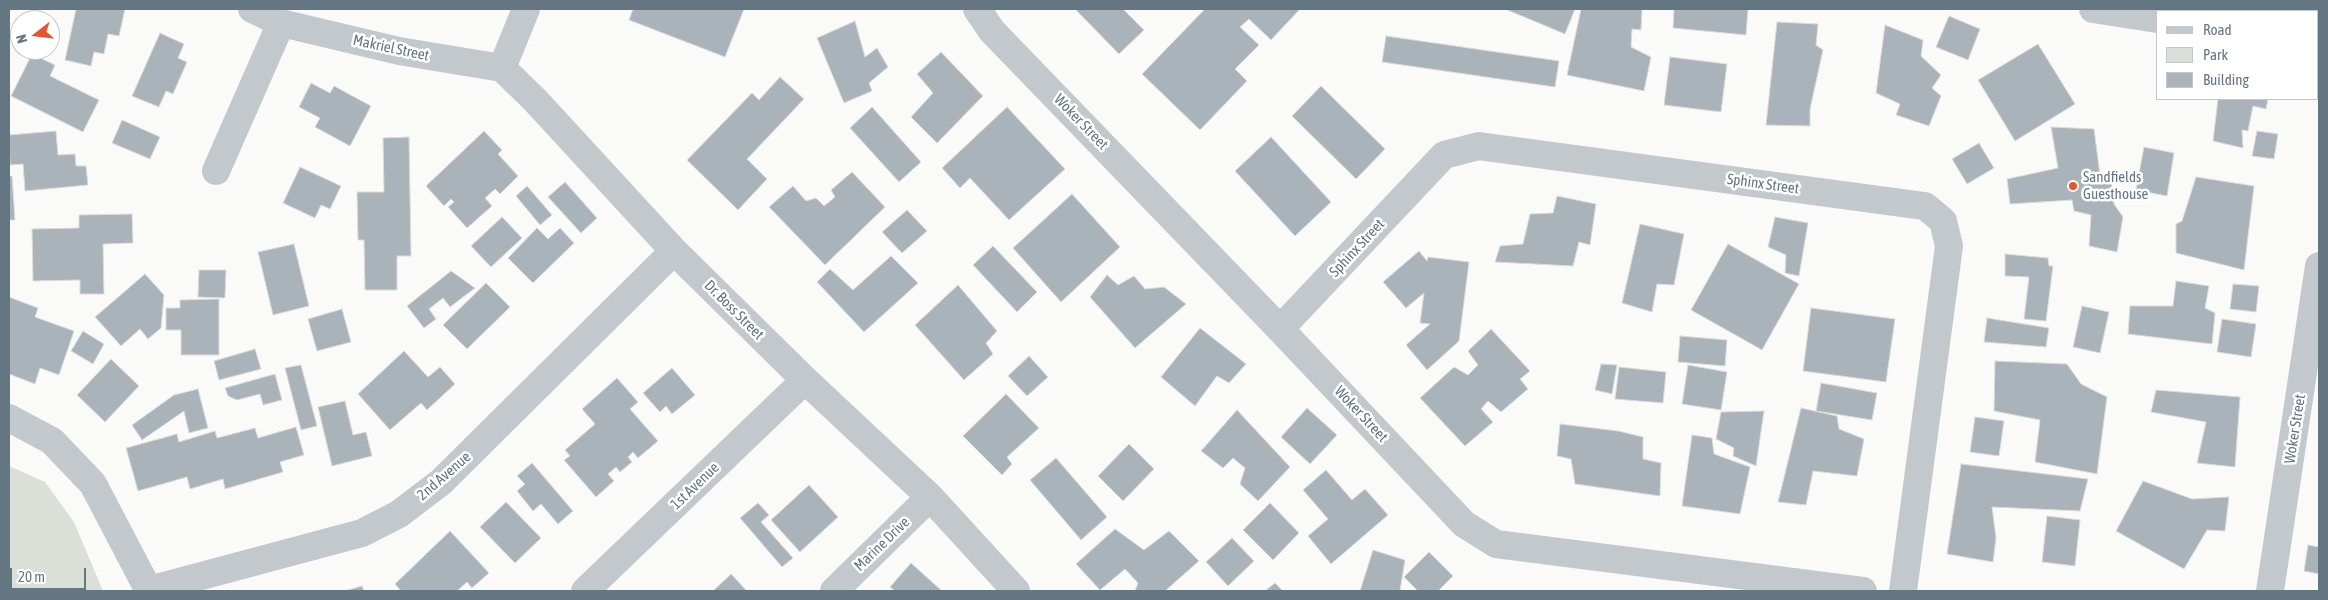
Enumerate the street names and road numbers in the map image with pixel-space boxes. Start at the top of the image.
street label: Makriel Street [351,31,431,65]
street label: Woker Street [1050,91,1112,153]
street label: Sphinx Street [1726,170,1800,198]
street label: Sphinx Street [1326,215,1388,281]
street label: Dr. Boss Street [701,277,767,343]
street label: Woker Street [1331,382,1391,446]
street label: Woker Street [2281,393,2309,465]
street label: 2nd Avenue [414,448,474,504]
street label: 1st Avenue [667,459,723,513]
street label: Marine Drive [851,513,913,575]

